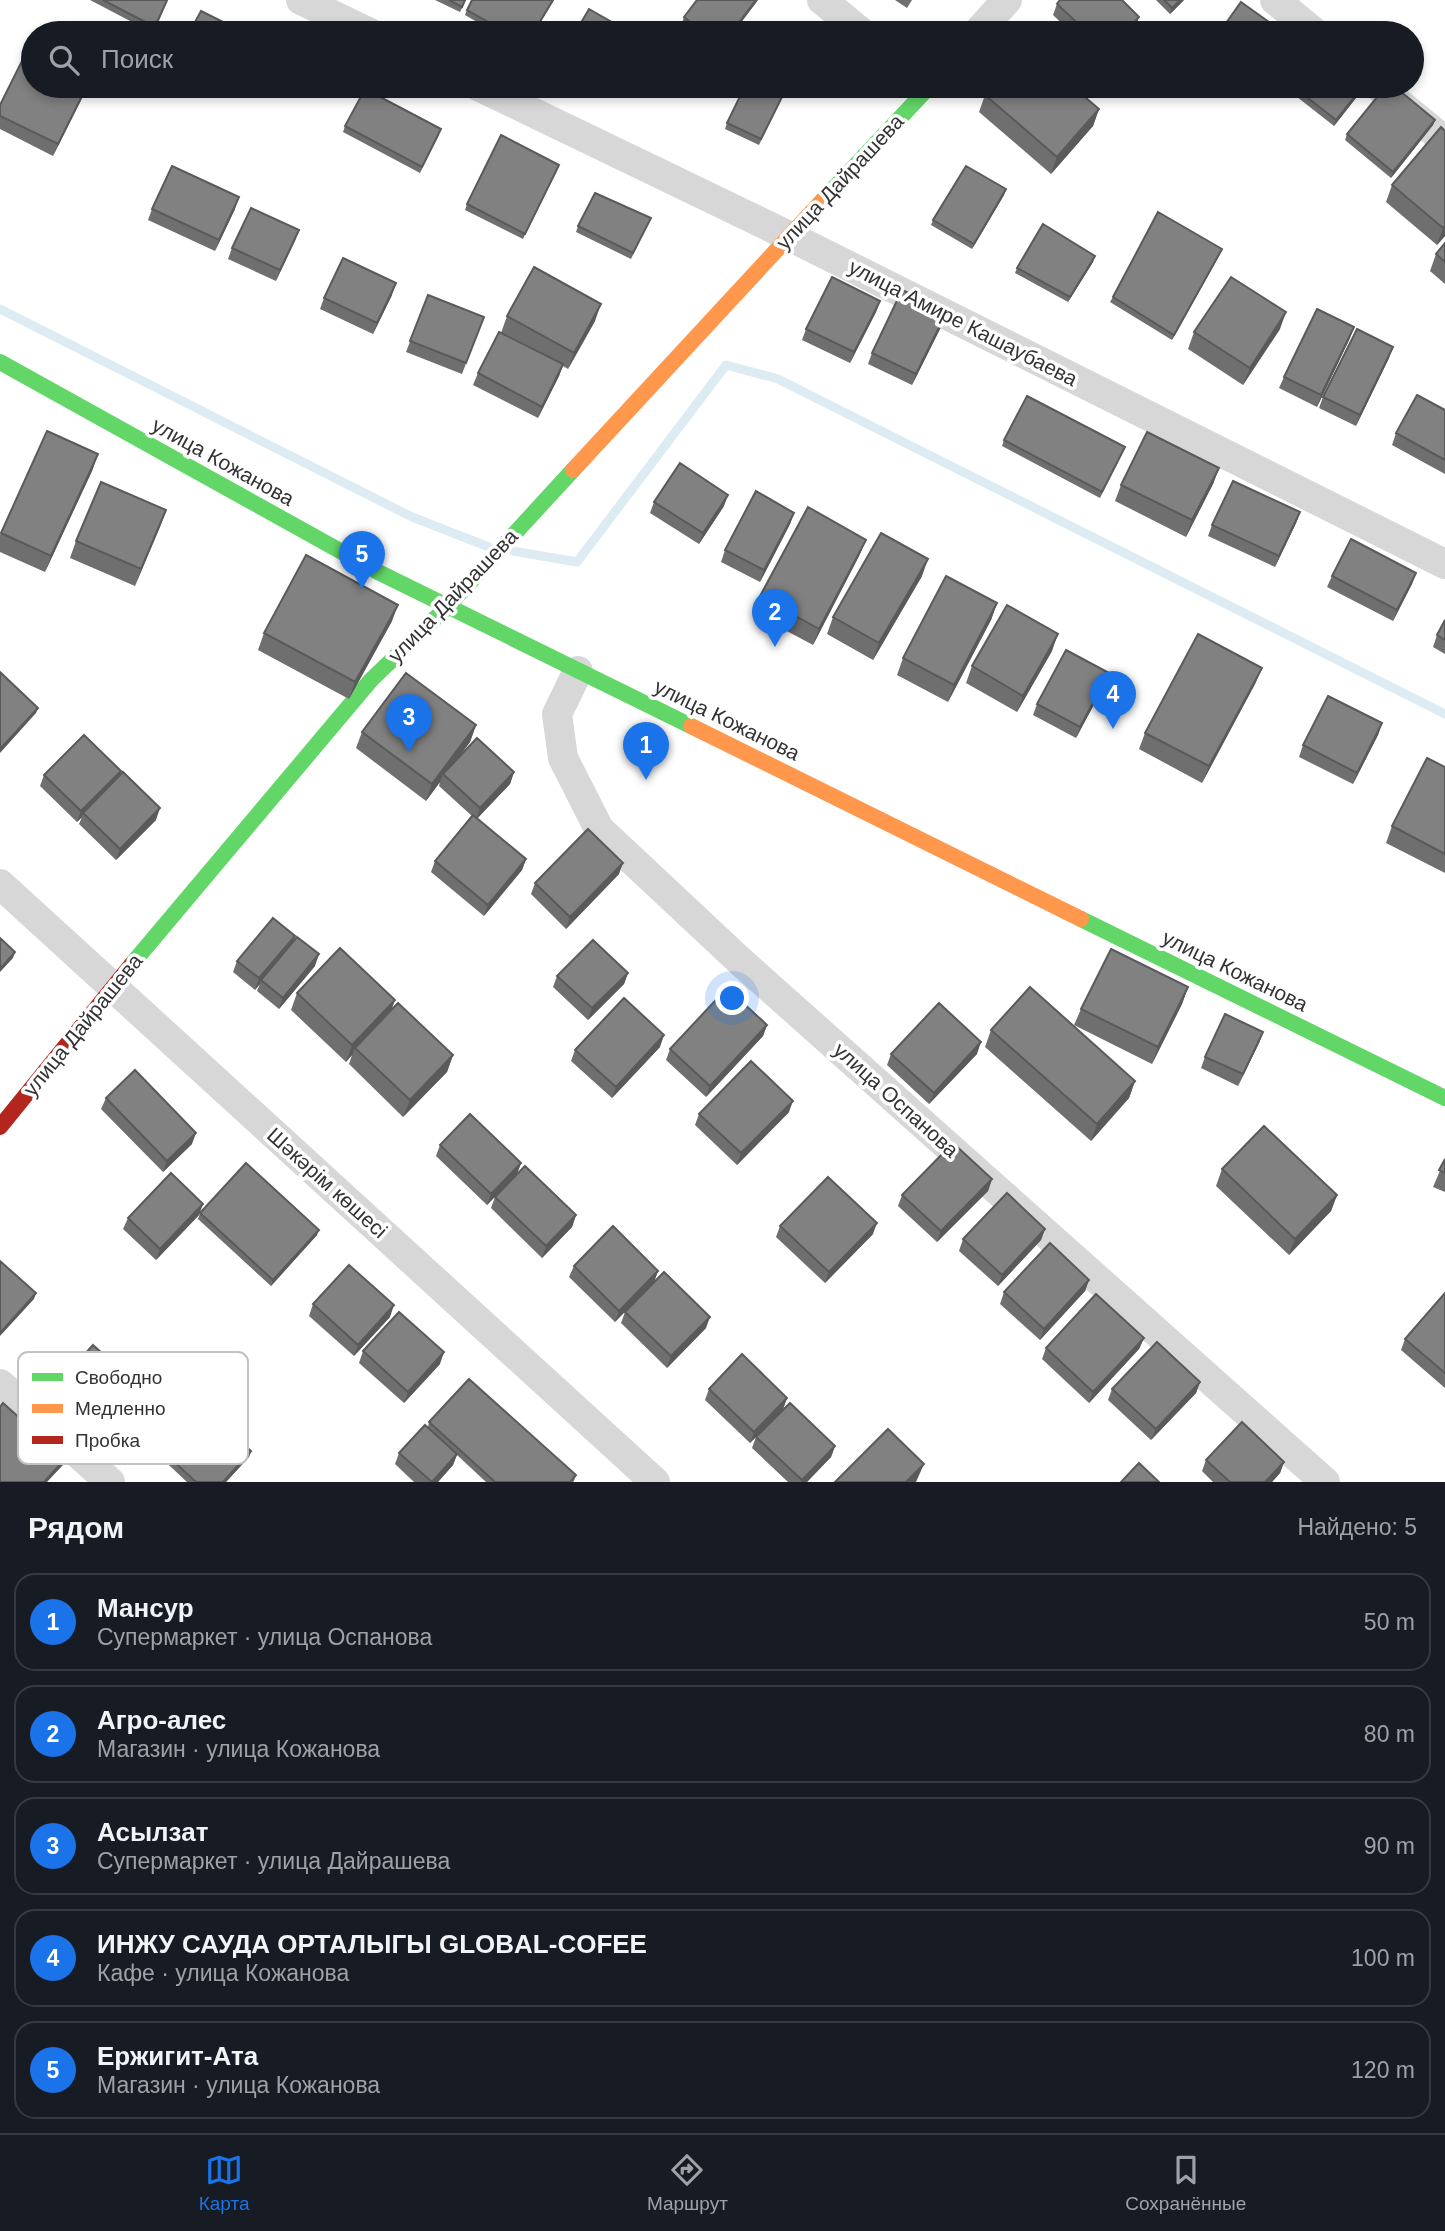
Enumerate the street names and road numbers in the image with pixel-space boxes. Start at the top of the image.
street label: улица Дайрашева [771,109,908,254]
street label: улица Амире Кашаубаева [845,255,1082,390]
street label: улица Кожанова [148,413,299,510]
street label: улица Дайрашева [383,524,522,667]
street label: улица Кожанова [651,674,804,765]
street label: улица Кожанова [1159,925,1312,1016]
street label: улица Дайрашева [18,949,147,1100]
street label: улица Оспанова [829,1038,963,1162]
street label: Шәкәрім көшесі [263,1123,392,1242]

